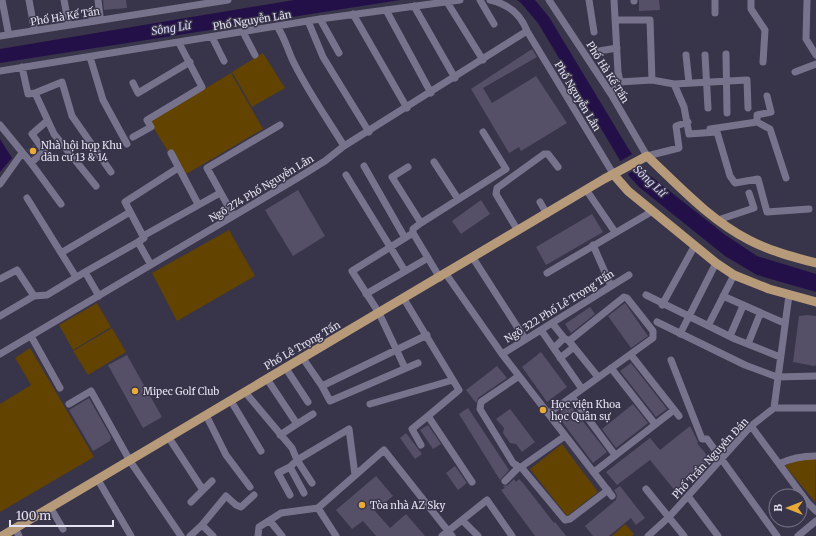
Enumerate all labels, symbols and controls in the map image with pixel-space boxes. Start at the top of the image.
street label: Phố Hà Kế Tấn [29,5,101,28]
street label: Phố Nguyễn Lân [212,8,293,33]
water label: Sông Lừ [150,18,193,38]
street label: Phố Hà Kế Tấn [583,39,632,106]
street label: Phố Nguyễn Lân [552,59,604,134]
place label: Nhà hội họp Khu dân cư 13 & 14 [41,139,122,164]
marker: Nhà hội họp Khu dân cư 13 & 14 [28,146,38,156]
street label: Ngõ 274 Phố Nguyễn Lân [207,152,316,225]
water label: Sông Lừ [631,162,670,201]
street label: Ngõ 322 Phố Lê Trọng Tấn [502,267,617,346]
street label: Phố Lê Trọng Tấn [262,318,343,372]
place label: Mipec Golf Club [143,385,219,398]
marker: Mipec Golf Club [130,386,140,396]
place label: Học viện Khoa học Quân sự [551,398,621,423]
marker: Học viện Khoa học Quân sự [538,405,548,415]
street label: Phố Trần Nguyên Đán [669,415,751,502]
north arrow [768,488,808,528]
place label: Tòa nhà AZ Sky [370,499,446,512]
marker: Tòa nhà AZ Sky [357,500,367,510]
scale bar [10,502,113,528]
text: B [771,504,785,512]
text: 100 m [16,508,51,523]

